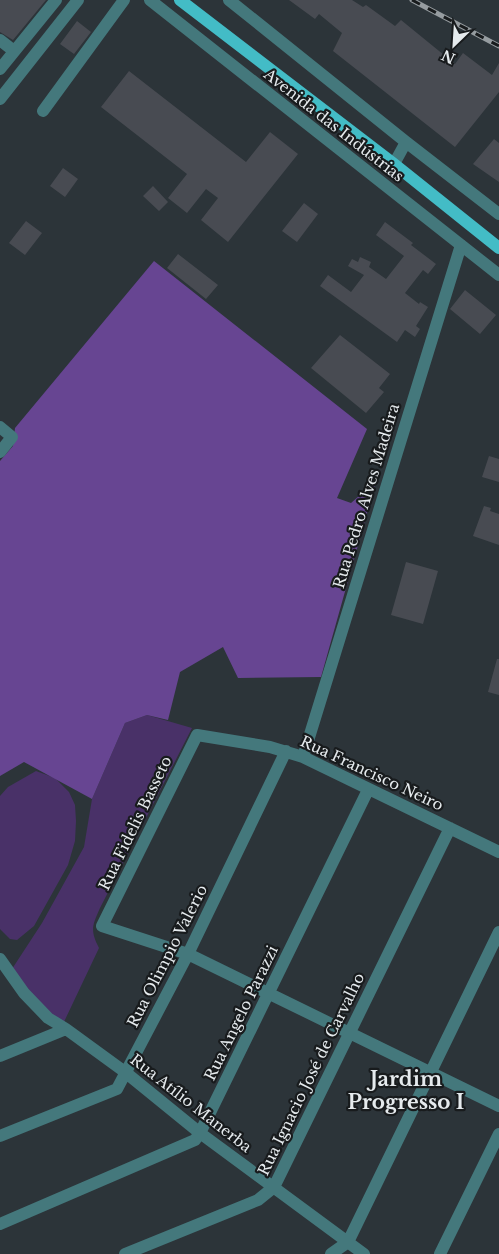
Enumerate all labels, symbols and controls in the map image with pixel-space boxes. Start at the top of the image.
north arrow [429,20,479,70]
text: N [439,46,458,68]
street label: Avenida das Indústrias [259,64,408,186]
street label: Rua Pedro Alves Madeira [329,401,403,591]
street label: Rua Francisco Neiro [297,731,447,815]
street label: Rua Fidelis Basseto [94,753,176,893]
street label: Rua Olimpio Valerio [123,881,211,1030]
street label: Rua Angelo Parazzi [200,942,282,1084]
street label: Rua Ignacio José de Carvalho [254,969,368,1178]
street label: Rua Atílio Manerba [126,1050,256,1157]
district label: Jardim Progresso I [348,1067,464,1114]

